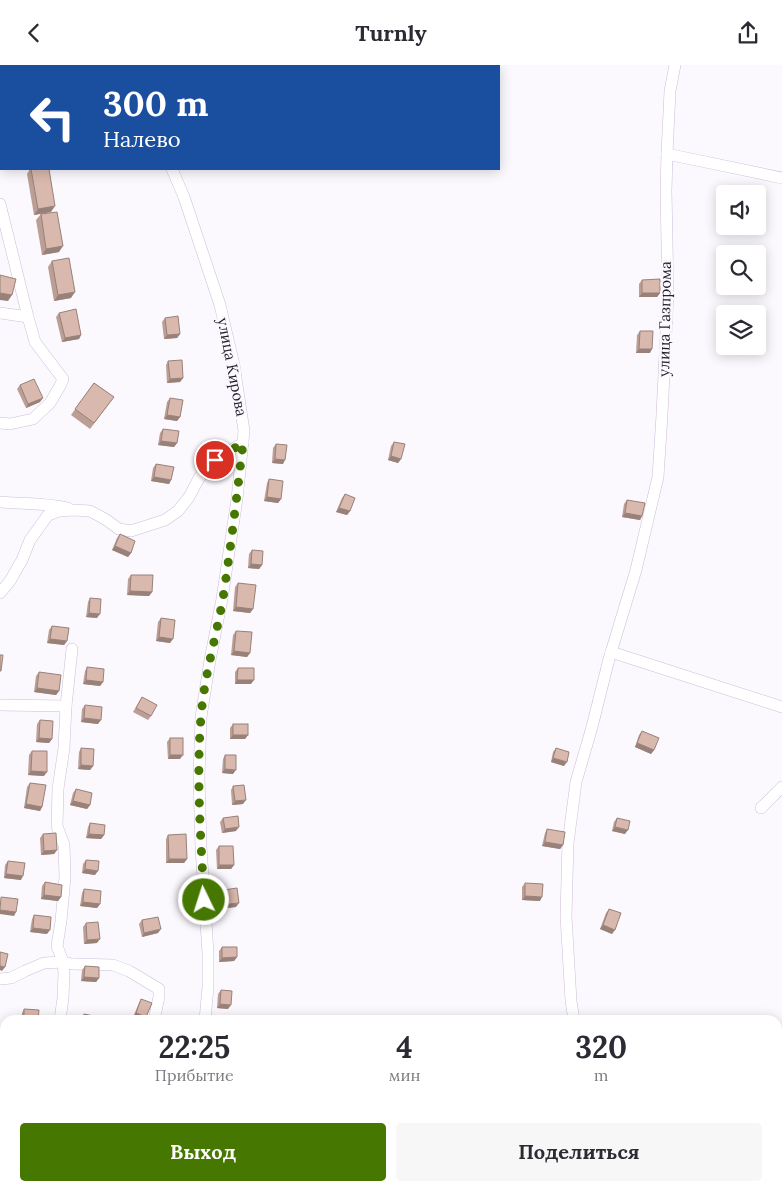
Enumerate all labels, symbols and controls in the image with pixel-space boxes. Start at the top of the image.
icon: back [20,19,48,47]
text: Turnly [355,19,427,47]
icon: share [734,19,762,47]
text: 300 m [103,81,209,126]
icon: left [20,85,85,150]
text: Налево [103,125,181,153]
map controls [716,185,766,355]
button: sound [716,185,766,235]
button: search [716,245,766,295]
street label: улица Газпрома [654,261,675,377]
button: layers [716,305,766,355]
street label: улица Кирова [214,316,251,418]
pin [194,439,236,481]
icon: arrive [201,446,229,474]
position arrow [177,873,229,925]
text: 22:25 [158,1028,230,1066]
text: 4 [396,1028,413,1066]
text: 320 [575,1028,627,1066]
text: Прибытие [155,1065,234,1085]
text: мин [389,1065,420,1085]
text: m [594,1065,608,1085]
button: Выход [20,1123,386,1181]
button: Поделиться [396,1123,762,1181]

